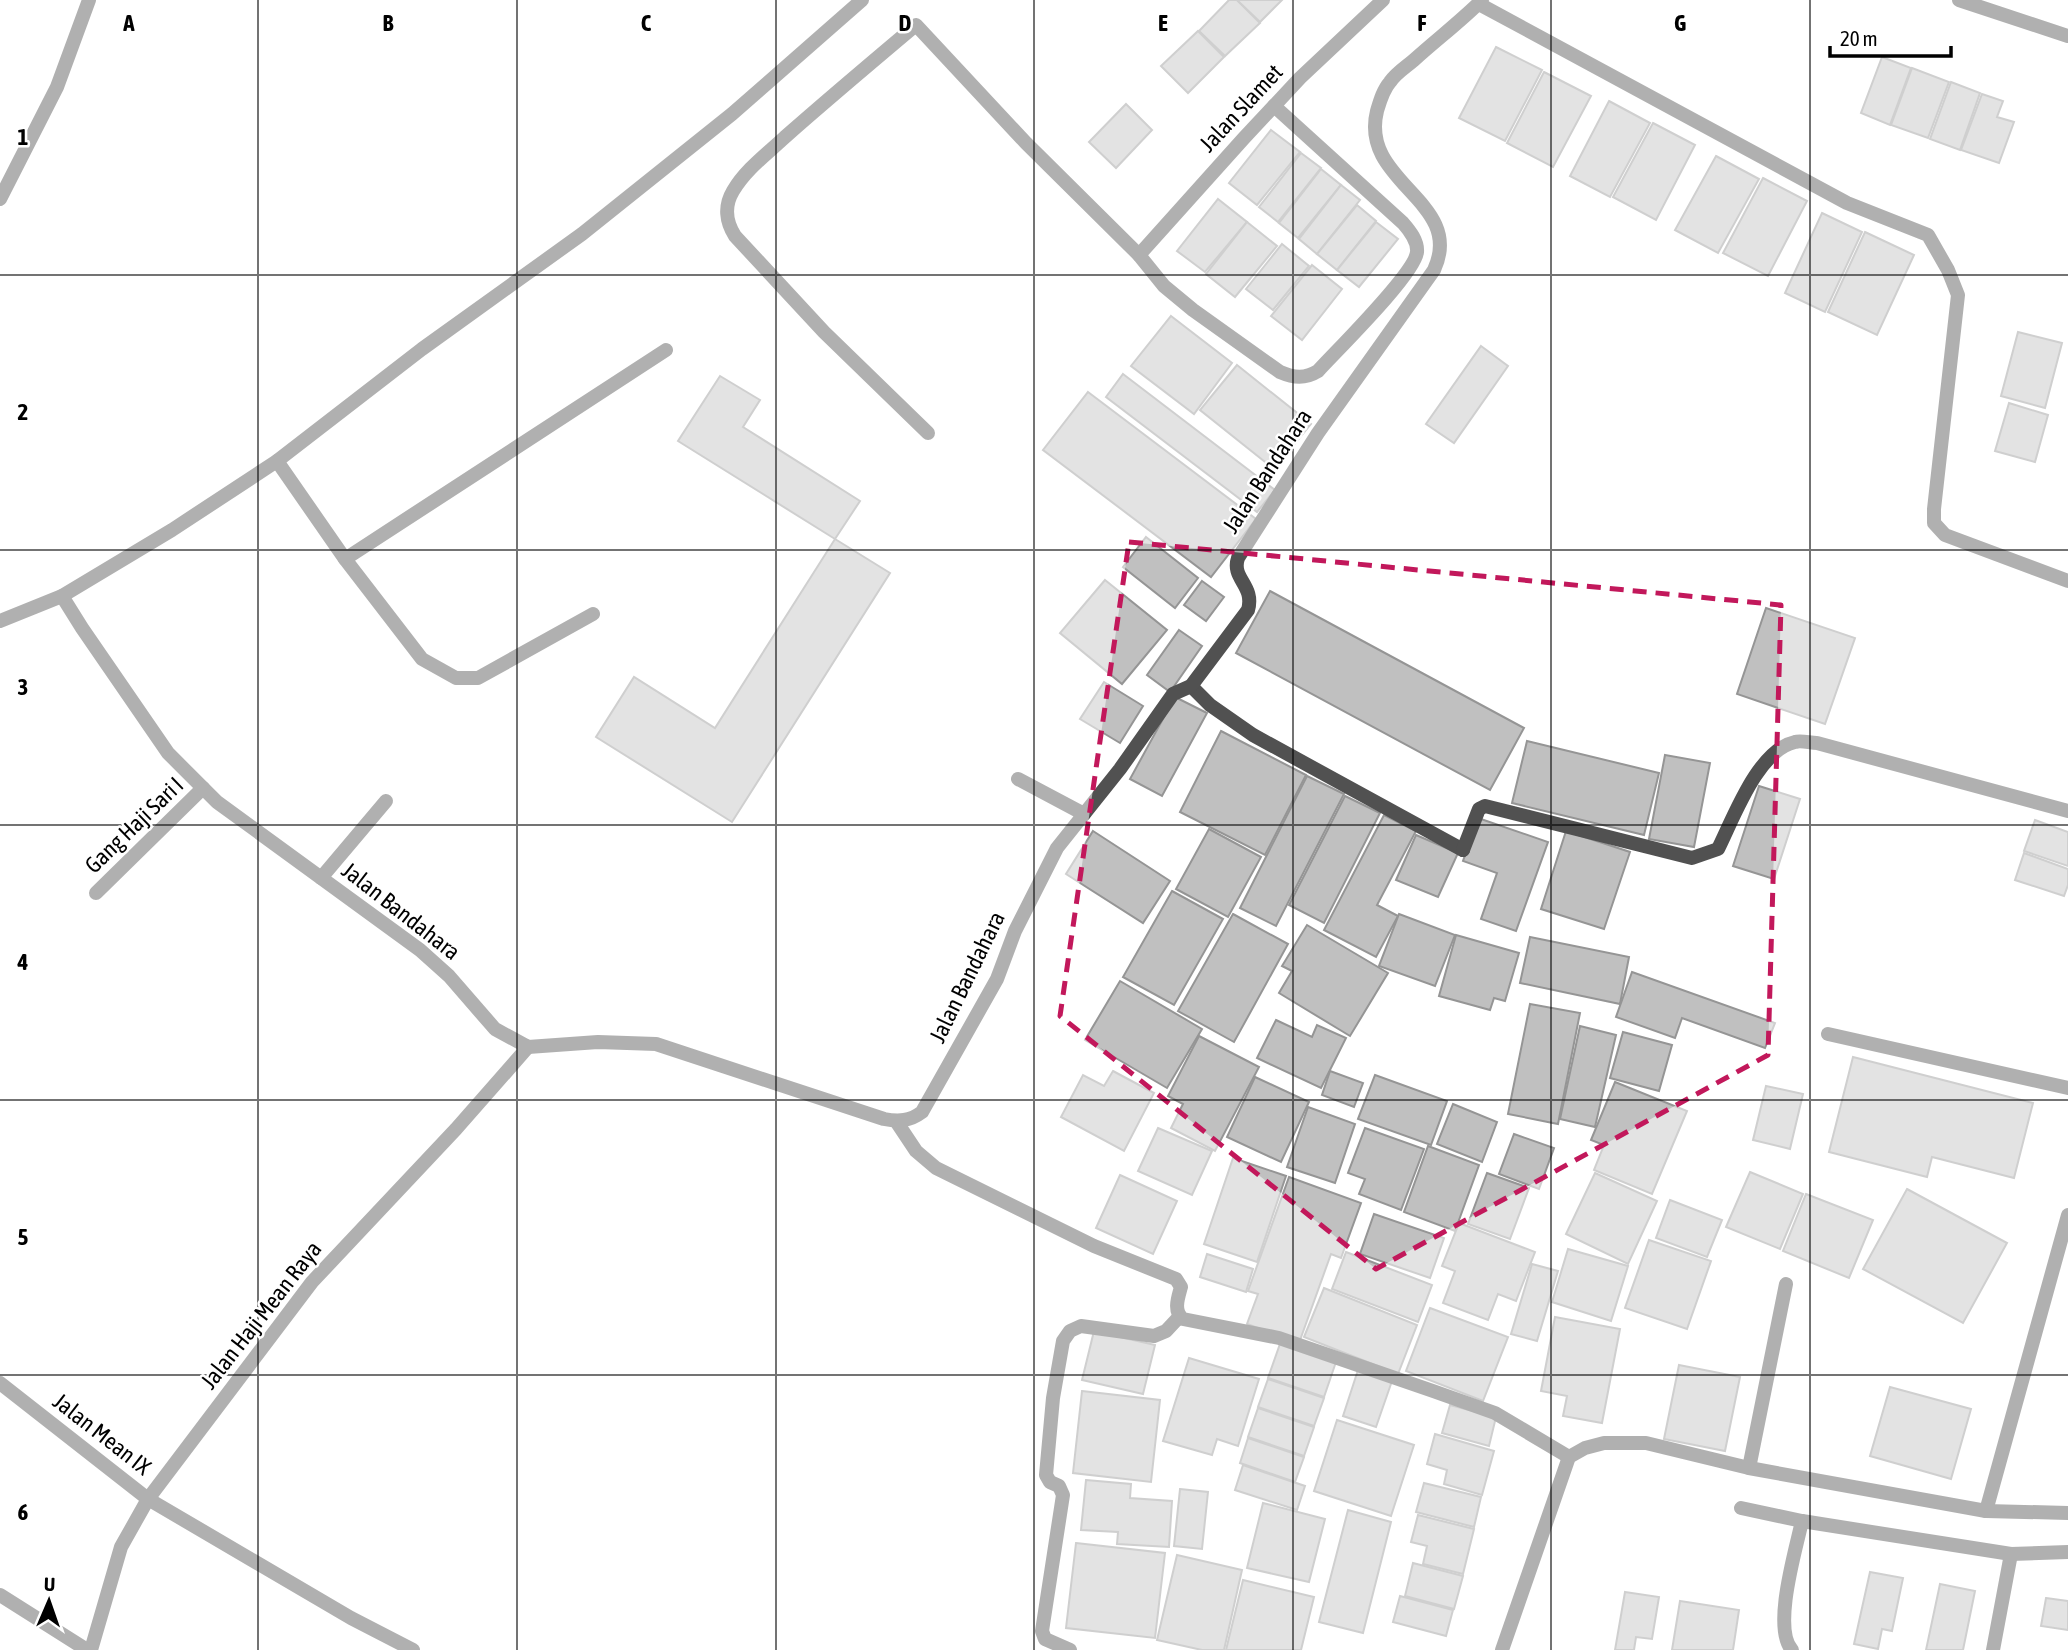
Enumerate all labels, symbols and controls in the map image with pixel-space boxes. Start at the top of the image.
text: A [122,10,135,36]
text: B [383,10,394,36]
text: C [641,10,652,36]
text: D [899,10,912,36]
text: E [1158,10,1168,36]
text: F [1417,10,1427,36]
text: G [1674,10,1686,36]
scale bar [1830,14,1951,58]
text: 20 m [1840,26,1878,50]
street label: Jalan Slamet [1194,59,1288,157]
text: 1 [18,124,29,150]
text: 2 [18,399,28,425]
street label: Jalan Bandahara [1217,404,1317,538]
text: 3 [18,674,28,700]
street label: Gang Haji Sari I [80,772,188,878]
street label: Jalan Bandahara [337,857,465,965]
street label: Jalan Bandahara [924,907,1010,1047]
text: 4 [17,949,29,975]
text: 5 [18,1224,29,1250]
street label: Jalan Haji Mean Raya [195,1236,327,1394]
street label: Jalan Mean IX [48,1388,156,1480]
text: 6 [18,1499,29,1525]
north arrow [14,1566,84,1636]
text: U [44,1573,56,1595]

